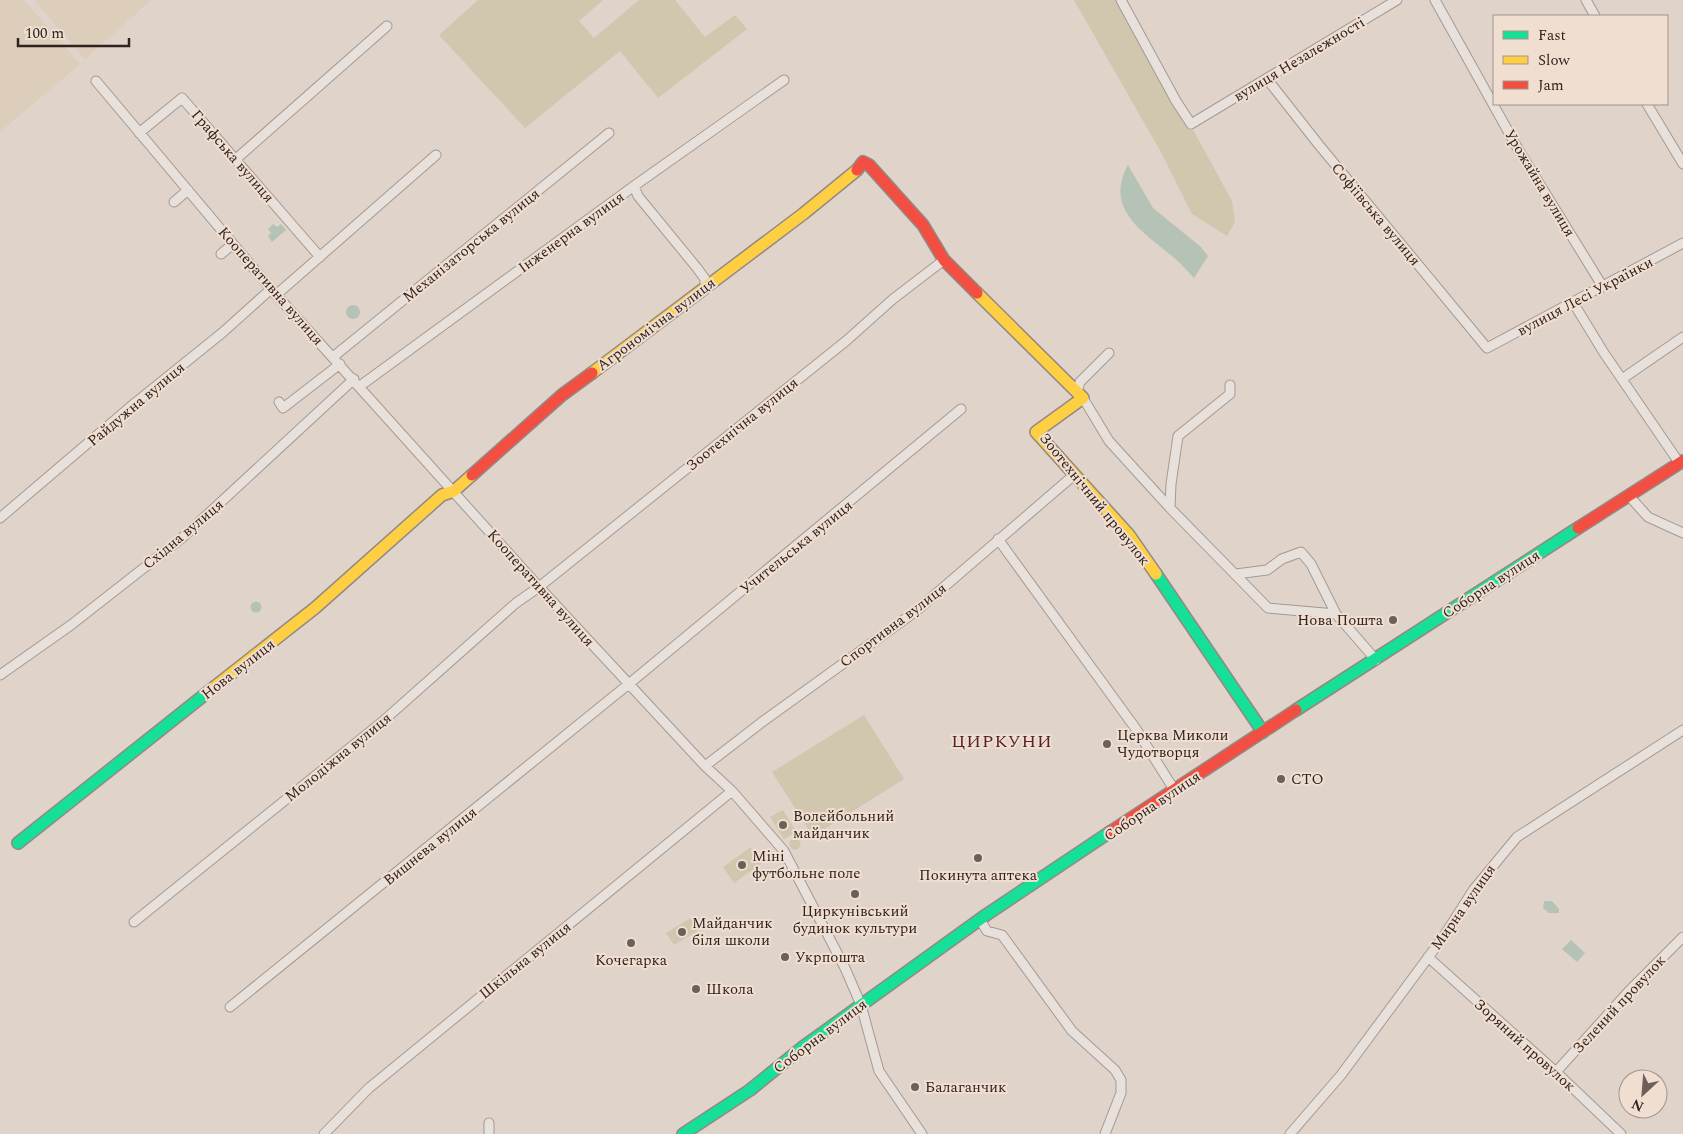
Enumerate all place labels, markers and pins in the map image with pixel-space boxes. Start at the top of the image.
place label: Нова Пошта [1297,609,1384,632]
marker: Нова Пошта [1387,614,1399,626]
place label: Церква Миколи Чудотворця [1117,724,1229,764]
marker: Церква Миколи Чудотворця [1101,738,1113,750]
place label: СТО [1291,768,1324,791]
marker: СТО [1275,773,1287,785]
place label: Волейбольний майданчик [793,805,894,845]
marker: Волейбольний майданчик [777,819,789,831]
place label: Міні футбольне поле [752,845,861,885]
marker: Покинута аптека [972,852,984,864]
marker: Міні футбольне поле [736,859,748,871]
place label: Покинута аптека [919,864,1038,887]
marker: Циркунівський будинок культури [849,888,861,900]
place label: Циркунівський будинок культури [793,900,917,940]
place label: Майданчик біля школи [692,912,773,952]
marker: Майданчик біля школи [676,926,688,938]
marker: Кочегарка [625,937,637,949]
place label: Укрпошта [795,946,866,969]
place label: Кочегарка [595,949,668,972]
marker: Укрпошта [779,951,791,963]
place label: Школа [706,978,754,1001]
marker: Школа [690,983,702,995]
place label: Балаганчик [925,1076,1006,1099]
marker: Балаганчик [909,1081,921,1093]

